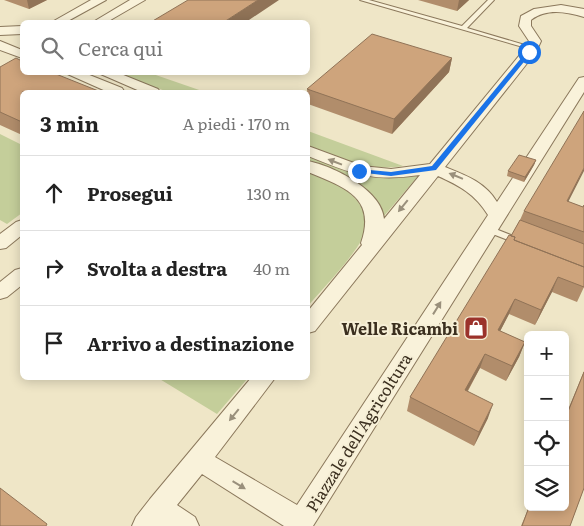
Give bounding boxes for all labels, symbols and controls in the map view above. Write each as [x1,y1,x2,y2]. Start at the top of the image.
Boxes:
search box [20,20,310,75]
icon: search [38,34,66,62]
text: Cerca qui [78,34,163,62]
route start [518,41,541,64]
text: 3 min [40,107,99,138]
text: A piedi · 170 m [183,111,290,135]
one-way arrow [327,158,342,166]
route end [348,160,371,183]
one-way arrow [448,172,463,180]
icon: ahead [40,179,68,207]
text: Prosegui [87,179,173,207]
text: 130 m [247,181,290,205]
one-way arrow [398,199,409,212]
icon: right [40,254,68,282]
text: Svolta a destra [87,254,227,282]
text: 40 m [253,256,290,280]
one-way arrow [433,301,442,314]
shop icon: Welle Ricambi [463,315,489,341]
place label: Welle Ricambi [342,316,458,340]
icon: arrive [40,329,68,357]
text: Arrivo a destinazione [87,329,294,357]
map controls [524,331,569,511]
button: + [524,331,569,376]
street label: Piazzale dell'Agricoltura [299,347,417,516]
button: − [524,376,569,421]
one-way arrow [228,409,239,422]
button: locate [524,421,569,466]
button: layers [524,466,569,511]
one-way arrow [233,480,246,489]

